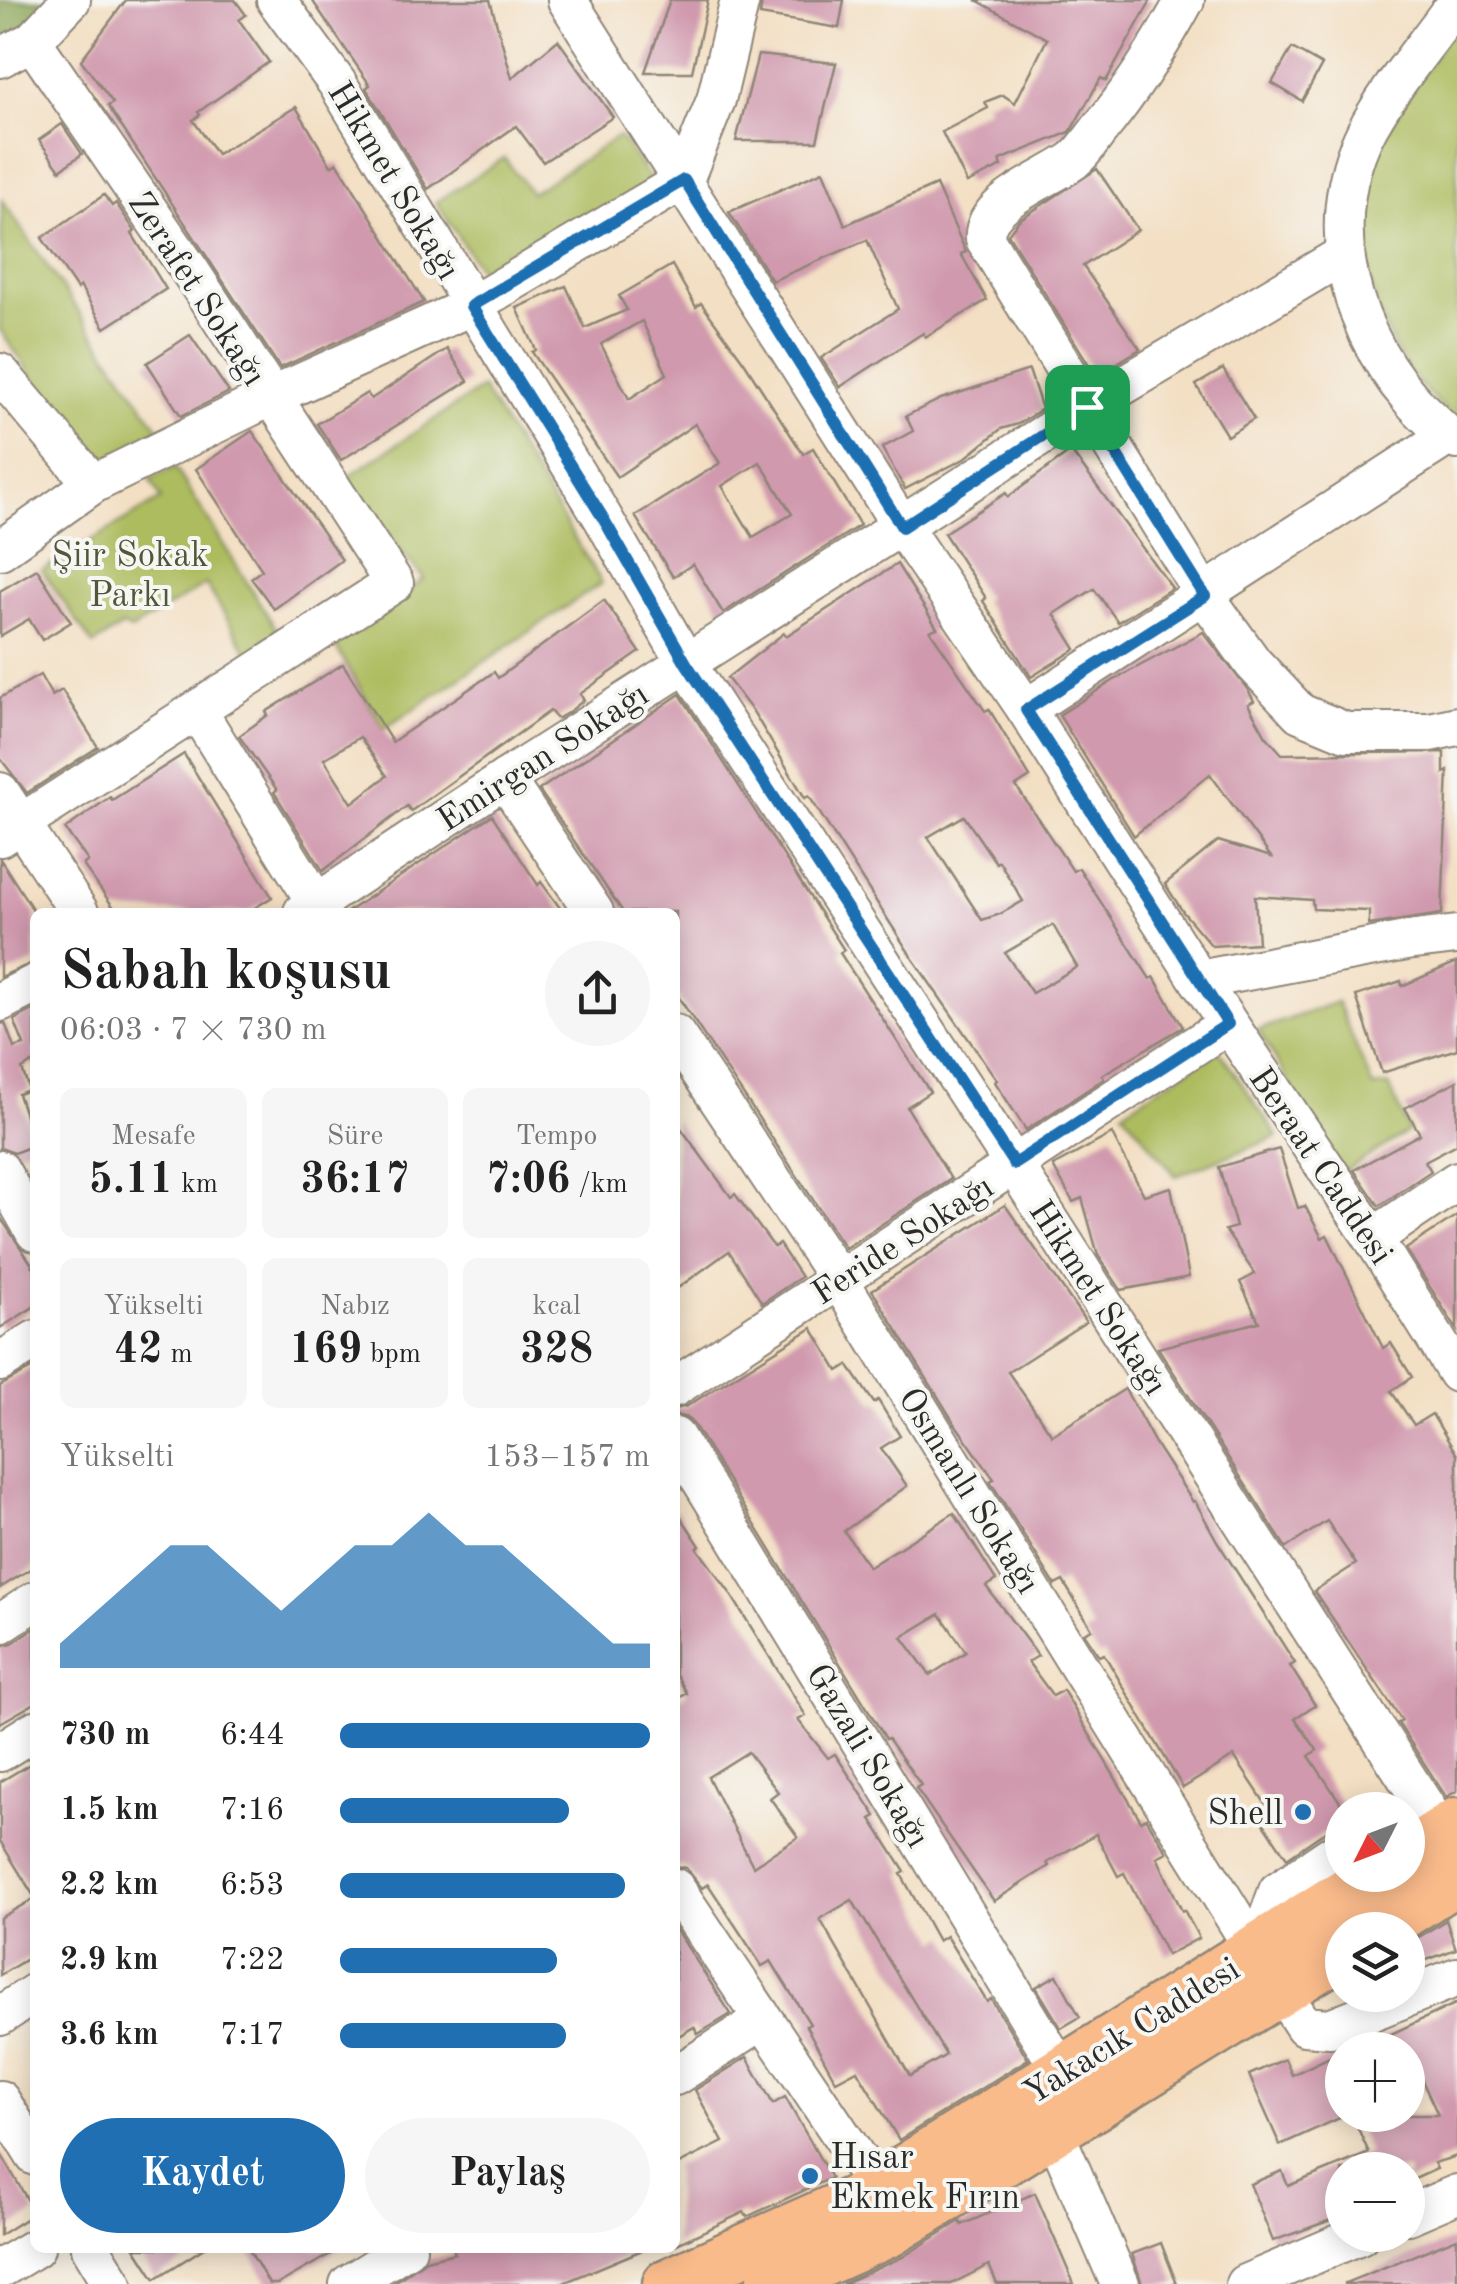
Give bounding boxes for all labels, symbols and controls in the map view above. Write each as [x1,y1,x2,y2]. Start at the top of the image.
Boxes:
street label: Hikmet Sokağı [320,76,466,286]
street label: Zerafet Sokağı [120,186,271,392]
pin [1045,365,1130,450]
icon: arrive [1060,380,1115,435]
park label: Şiir Sokak Parkı [51,539,209,614]
street label: Emirgan Sokağı [432,677,655,839]
button: share [545,941,650,1046]
text: Sabah koşusu [60,946,392,1001]
text: 06:03 · 7 × 730 m [60,1015,327,1047]
street label: Beraat Caddesi [1241,1062,1399,1271]
text: Mesafe [111,1123,196,1151]
text: Süre [327,1123,383,1151]
text: Tempo [516,1123,597,1151]
text: 5.11 [89,1160,173,1202]
text: 36:17 [300,1160,410,1202]
text: 7:06 [486,1160,570,1202]
street label: Feride Sokağı [807,1170,1000,1312]
text: km [173,1171,218,1199]
text: /km [570,1171,628,1199]
street label: Hikmet Sokağı [1021,1195,1173,1402]
text: Yükselti [103,1293,203,1321]
text: Nabız [320,1293,390,1321]
text: kcal [533,1293,581,1321]
text: 42 [114,1330,163,1372]
text: 169 [289,1330,362,1372]
text: 328 [520,1330,593,1372]
text: m [163,1341,193,1369]
text: bpm [362,1341,421,1369]
street label: Osmanlı Sokağı [891,1382,1045,1600]
text: Yükselti [60,1442,174,1474]
text: 153–157 m [484,1442,650,1474]
street label: Gazali Sokağı [799,1659,935,1854]
text: 730 m [60,1720,150,1752]
text: 6:44 [220,1720,285,1752]
north arrow [1325,1792,1425,1892]
map controls [1325,1792,1425,2252]
text: 1.5 km [60,1795,159,1827]
text: 7:16 [220,1795,285,1827]
place label: Shell [1207,1797,1283,1832]
marker: Shell [1292,1801,1314,1823]
text: 2.2 km [60,1870,159,1902]
text: 6:53 [220,1870,285,1902]
button: layers [1325,1912,1425,2012]
text: 2.9 km [60,1945,159,1977]
text: 7:22 [220,1945,285,1977]
street label: Yakacık Caddesi [1018,1952,1246,2112]
text: 3.6 km [60,2020,159,2052]
text: 7:17 [220,2020,285,2052]
button: + [1325,2032,1425,2132]
button: Kaydet [60,2118,345,2233]
button: Paylaş [365,2118,650,2233]
place label: Hısar Ekmek Fırın [830,2141,1020,2216]
button: − [1325,2152,1425,2252]
marker: Hısar Ekmek Fırın [799,2165,821,2187]

